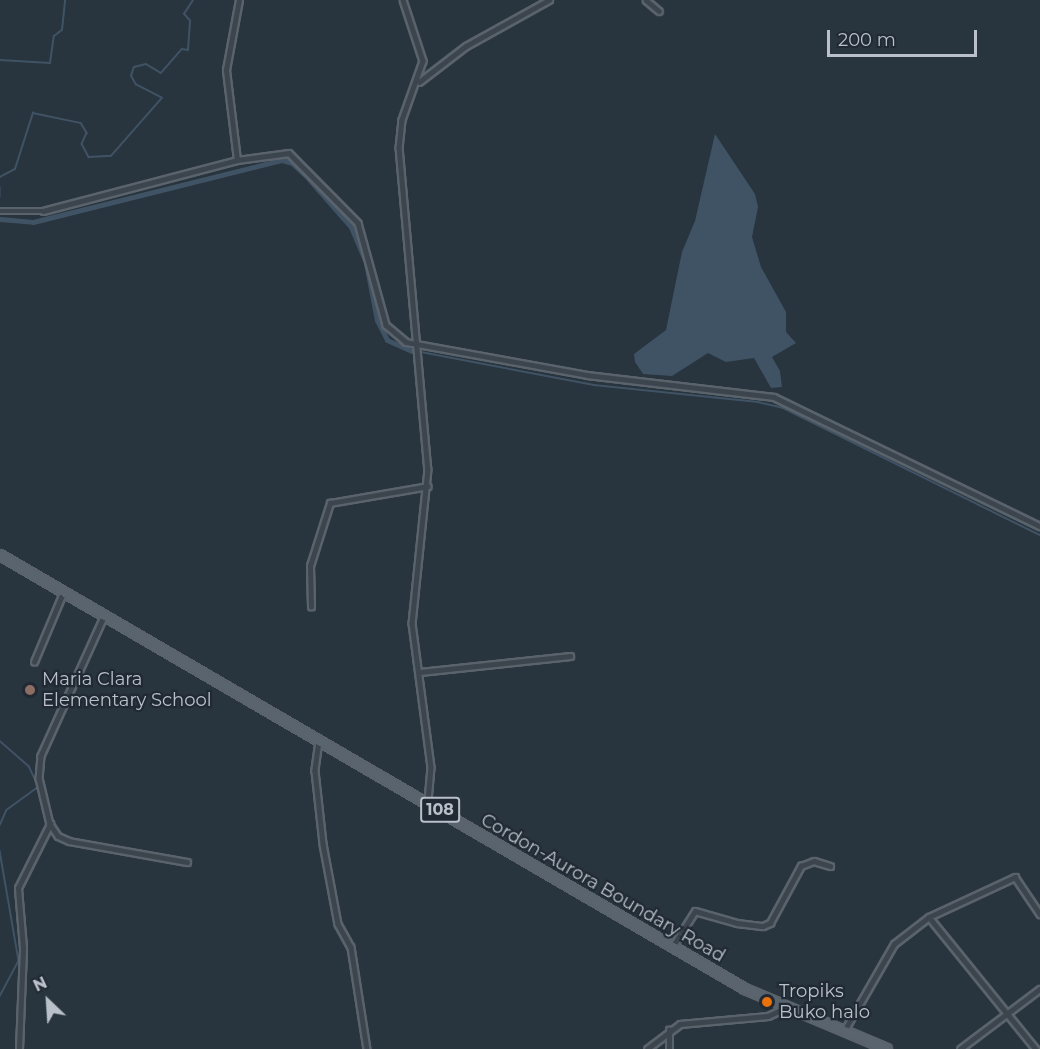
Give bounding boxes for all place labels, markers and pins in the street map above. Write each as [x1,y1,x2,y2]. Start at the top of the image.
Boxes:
place label: Maria Clara Elementary School [42,669,212,712]
marker: Maria Clara Elementary School [23,683,37,697]
place label: Tropiks Buko halo [779,981,870,1024]
marker: Tropiks Buko halo [760,995,774,1009]

